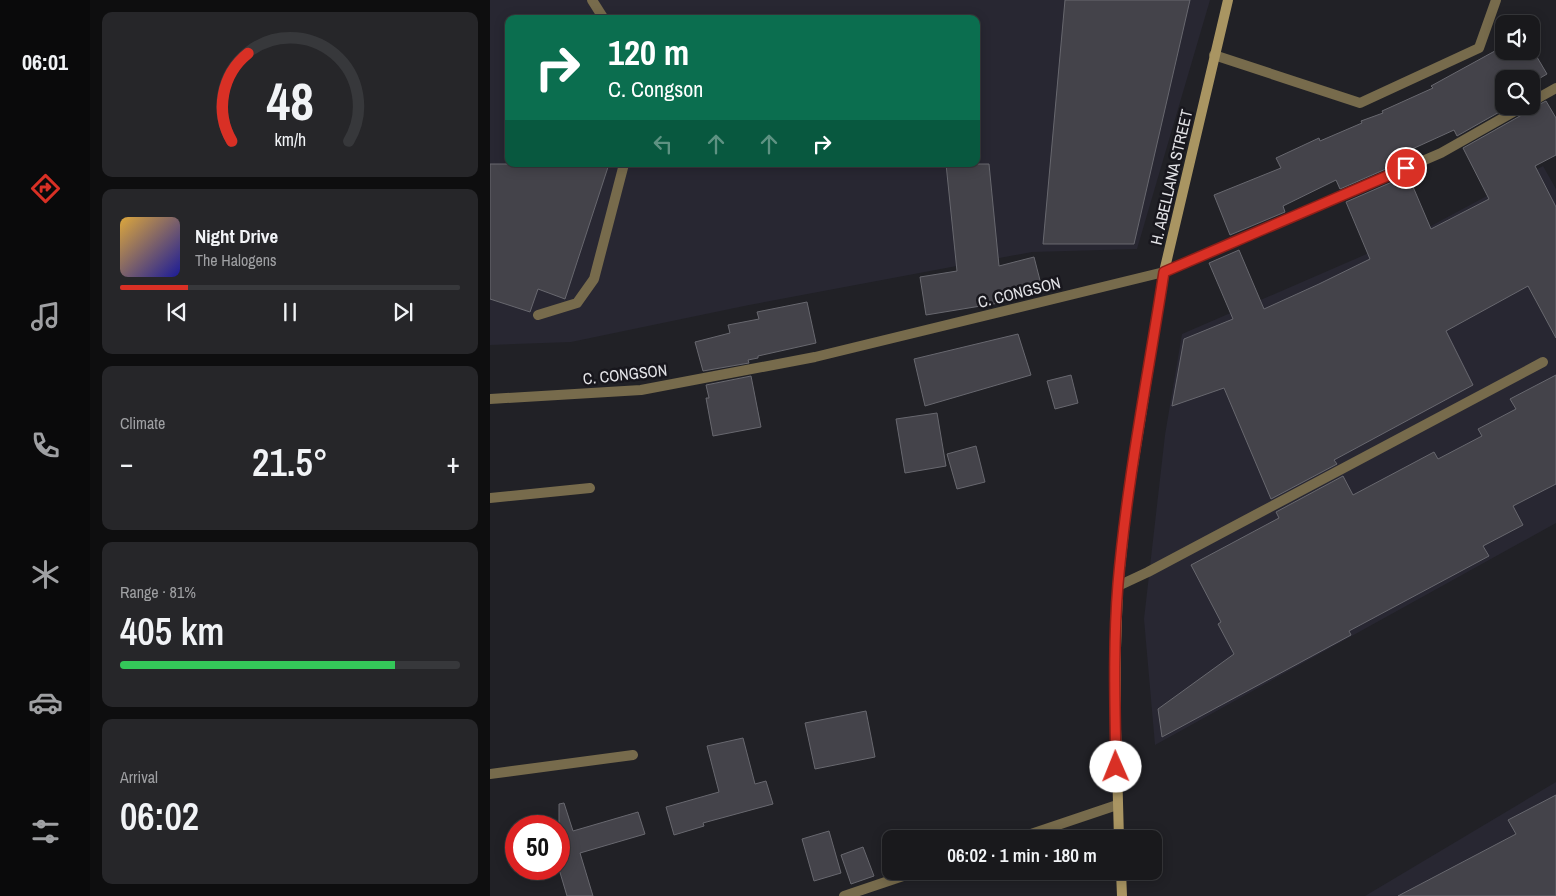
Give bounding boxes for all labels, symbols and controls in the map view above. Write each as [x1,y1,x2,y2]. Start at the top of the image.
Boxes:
map controls [1495,15,1540,115]
button: sound [1495,15,1540,60]
text: 120 m [608,29,689,76]
icon: right [525,35,590,100]
text: 06:01 [22,47,68,77]
text: 48 [266,66,314,136]
button: search [1495,70,1540,115]
text: C. Congson [608,74,703,104]
street label: H. ABELLANA STREET [1145,107,1197,247]
text: km/h [274,128,306,152]
icon: left [649,130,677,158]
icon: ahead [702,130,730,158]
icon: ahead [755,130,783,158]
icon: right [808,130,836,158]
pin [1385,147,1427,189]
icon: arrive [1392,154,1420,182]
icon: directions [28,171,63,206]
text: Night Drive [195,223,278,249]
text: The Halogens [195,249,277,271]
street label: C. CONGSON [975,271,1063,313]
icon: previous [163,298,191,326]
icon: pause [276,298,304,326]
icon: next [389,298,417,326]
icon: music [28,299,63,334]
street label: C. CONGSON [582,359,668,389]
text: Climate [120,412,165,434]
icon: phone [28,428,63,463]
text: 21.5° [252,437,328,488]
text: − [120,444,133,482]
text: + [447,444,460,482]
icon: climate [28,557,63,592]
text: Range · 81% [120,581,196,603]
text: 405 km [120,606,224,657]
icon: car [28,685,63,720]
position arrow [1089,740,1141,792]
text: Arrival [120,766,158,788]
text: 06:02 [120,791,199,842]
icon: filters [28,814,63,849]
speed limit sign: 50 [505,815,570,880]
text: 06:02 · 1 min · 180 m [947,842,1097,868]

